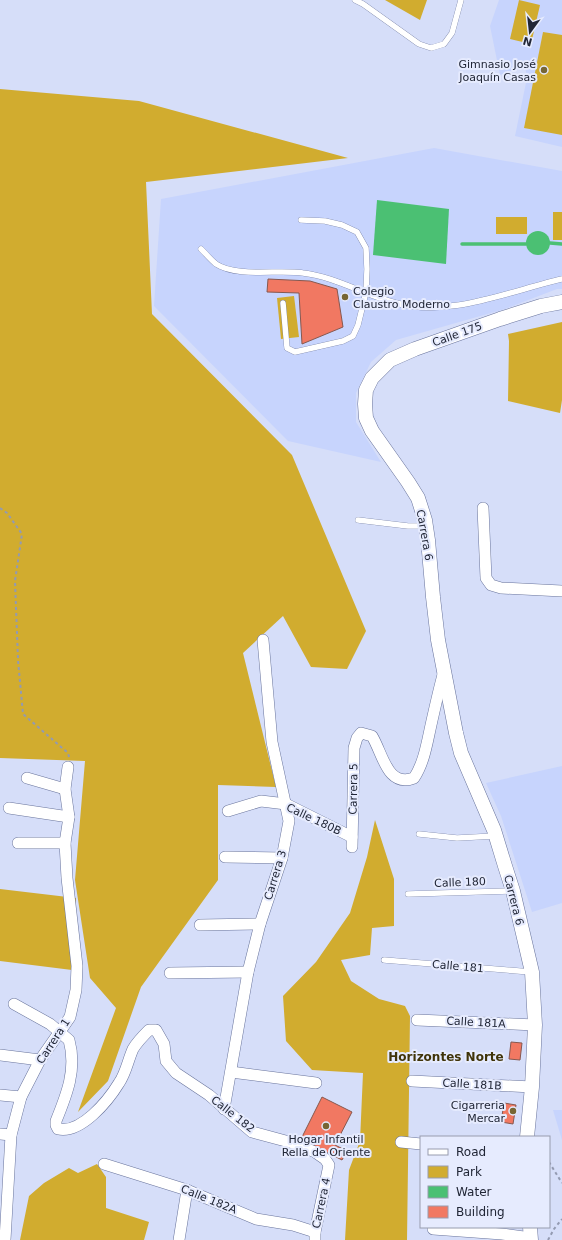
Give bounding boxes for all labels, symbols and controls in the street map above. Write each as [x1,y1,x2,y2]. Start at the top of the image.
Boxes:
north arrow [510,12,550,52]
text: N [521,34,534,49]
place label: Gimnasio José Joaquín Casas [458,58,536,84]
marker: Gimnasio José Joaquín Casas [539,65,549,75]
place label: Colegio Claustro Moderno [353,285,450,311]
marker: Colegio Claustro Moderno [340,292,350,302]
street label: Calle 175 [431,320,484,349]
street label: Carrera 6 [414,509,435,562]
street label: Carrera 5 [347,763,360,815]
street label: Calle 180B [284,801,343,838]
street label: Carrera 3 [262,849,289,902]
street label: Carrera 6 [501,874,526,927]
street label: Calle 180 [434,875,486,890]
street label: Calle 181 [432,958,484,975]
street label: Calle 181A [446,1014,506,1031]
street label: Carrera 1 [34,1016,73,1066]
district label: Horizontes Norte [388,1050,504,1064]
street label: Calle 181B [442,1076,502,1093]
street label: Calle 182 [208,1093,257,1135]
place label: Cigarreria Mercar [451,1099,505,1125]
marker: Cigarreria Mercar [508,1106,518,1116]
marker: Hogar Infantil Rella de Oriente [321,1121,331,1131]
place label: Hogar Infantil Rella de Oriente [282,1133,371,1159]
legend [420,1136,550,1228]
text: Road [456,1145,486,1159]
text: Park [456,1165,482,1179]
street label: Carrera 4 [310,1177,333,1230]
street label: Calle 182A [179,1182,239,1217]
text: Water [456,1185,492,1199]
text: Building [456,1205,505,1219]

